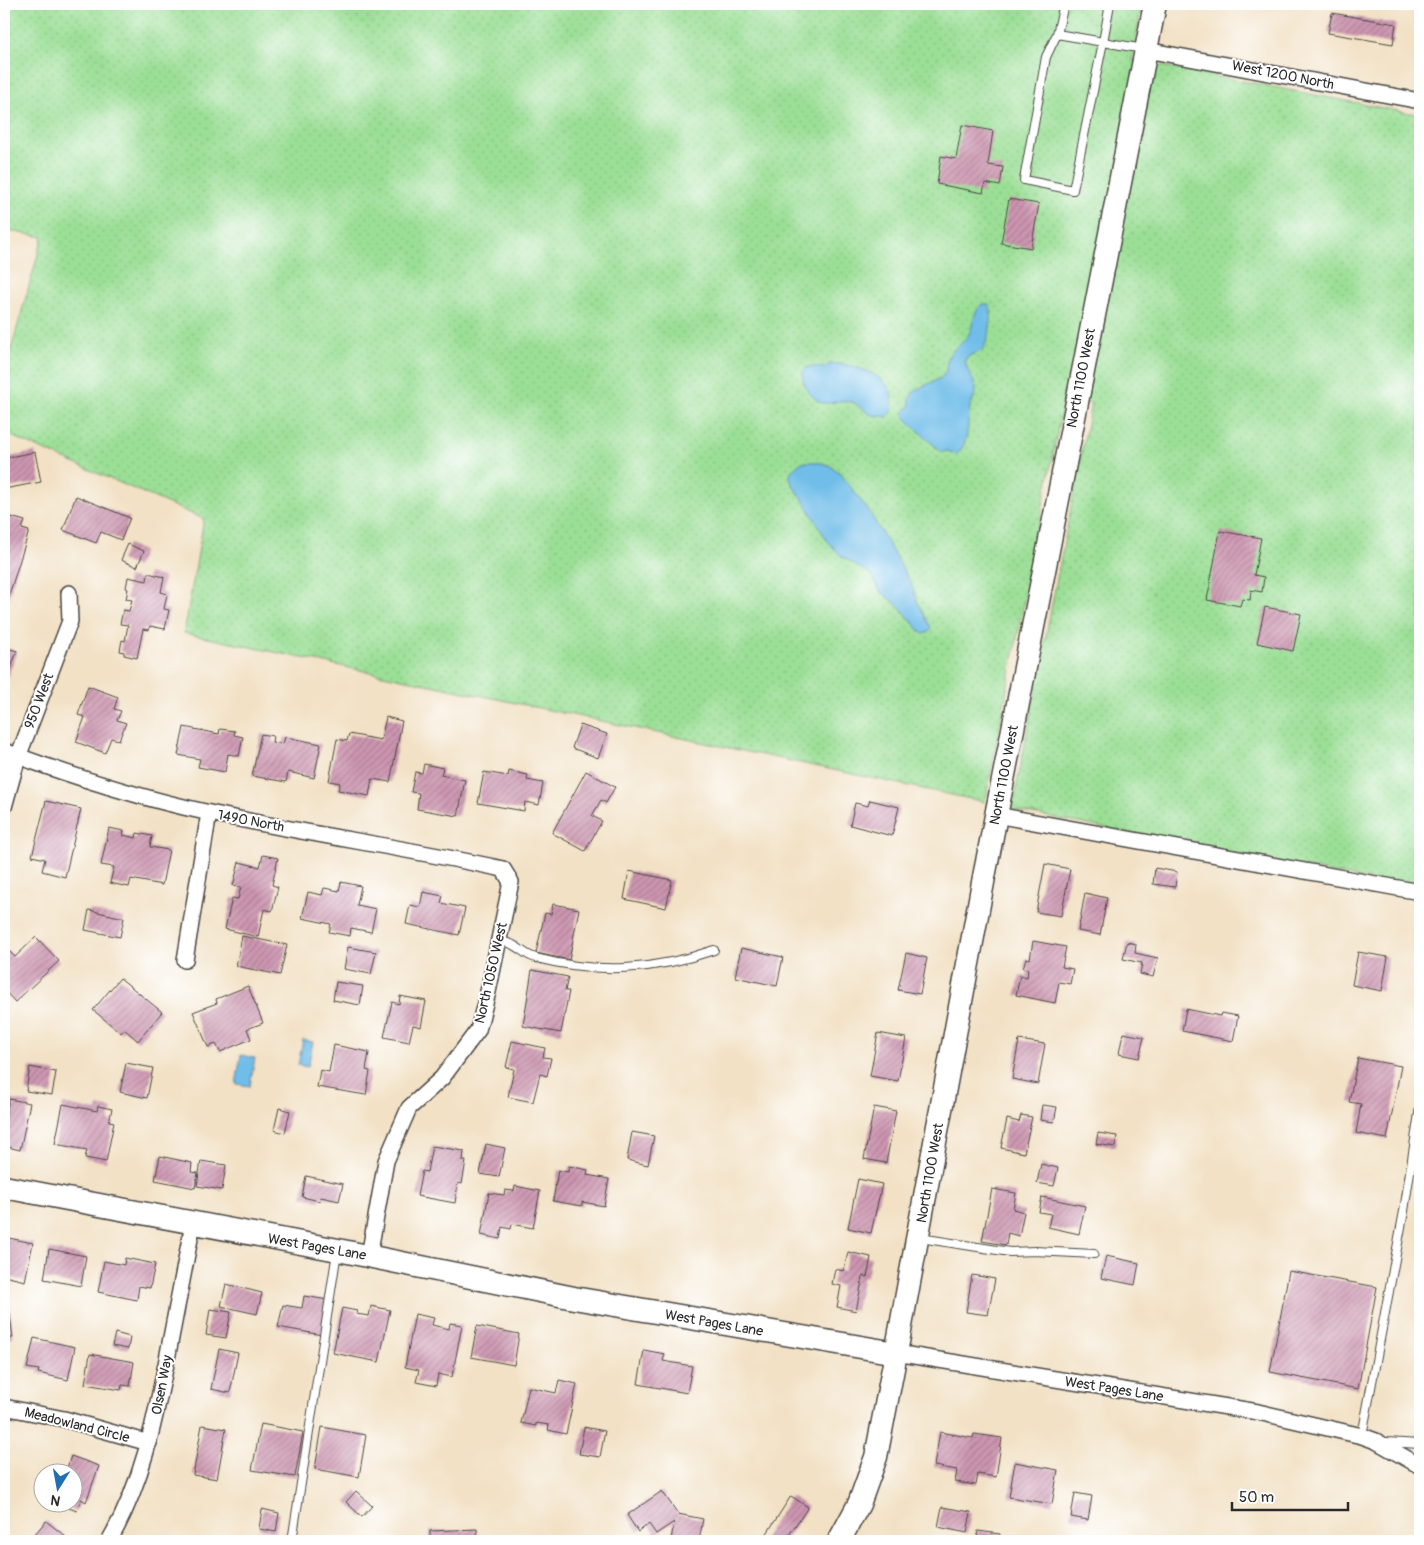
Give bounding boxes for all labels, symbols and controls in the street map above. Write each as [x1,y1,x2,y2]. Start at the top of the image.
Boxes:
street label: West 1200 North [1231,57,1335,93]
street label: North 1100 West [1063,326,1099,429]
street label: 950 West [21,670,57,731]
street label: North 1100 West [986,723,1022,826]
street label: 1490 North [216,806,286,836]
street label: North 1050 West [471,920,511,1025]
street label: North 1100 West [913,1121,947,1224]
street label: West Pages Lane [267,1230,368,1264]
street label: West Pages Lane [664,1306,765,1340]
street label: Olsen Way [148,1354,176,1416]
street label: West Pages Lane [1064,1373,1165,1405]
street label: Meadowland Circle [23,1404,131,1446]
north arrow [32,1462,82,1512]
scale bar [1232,1480,1348,1512]
text: 50 m [1239,1488,1274,1507]
text: N [49,1491,62,1510]

